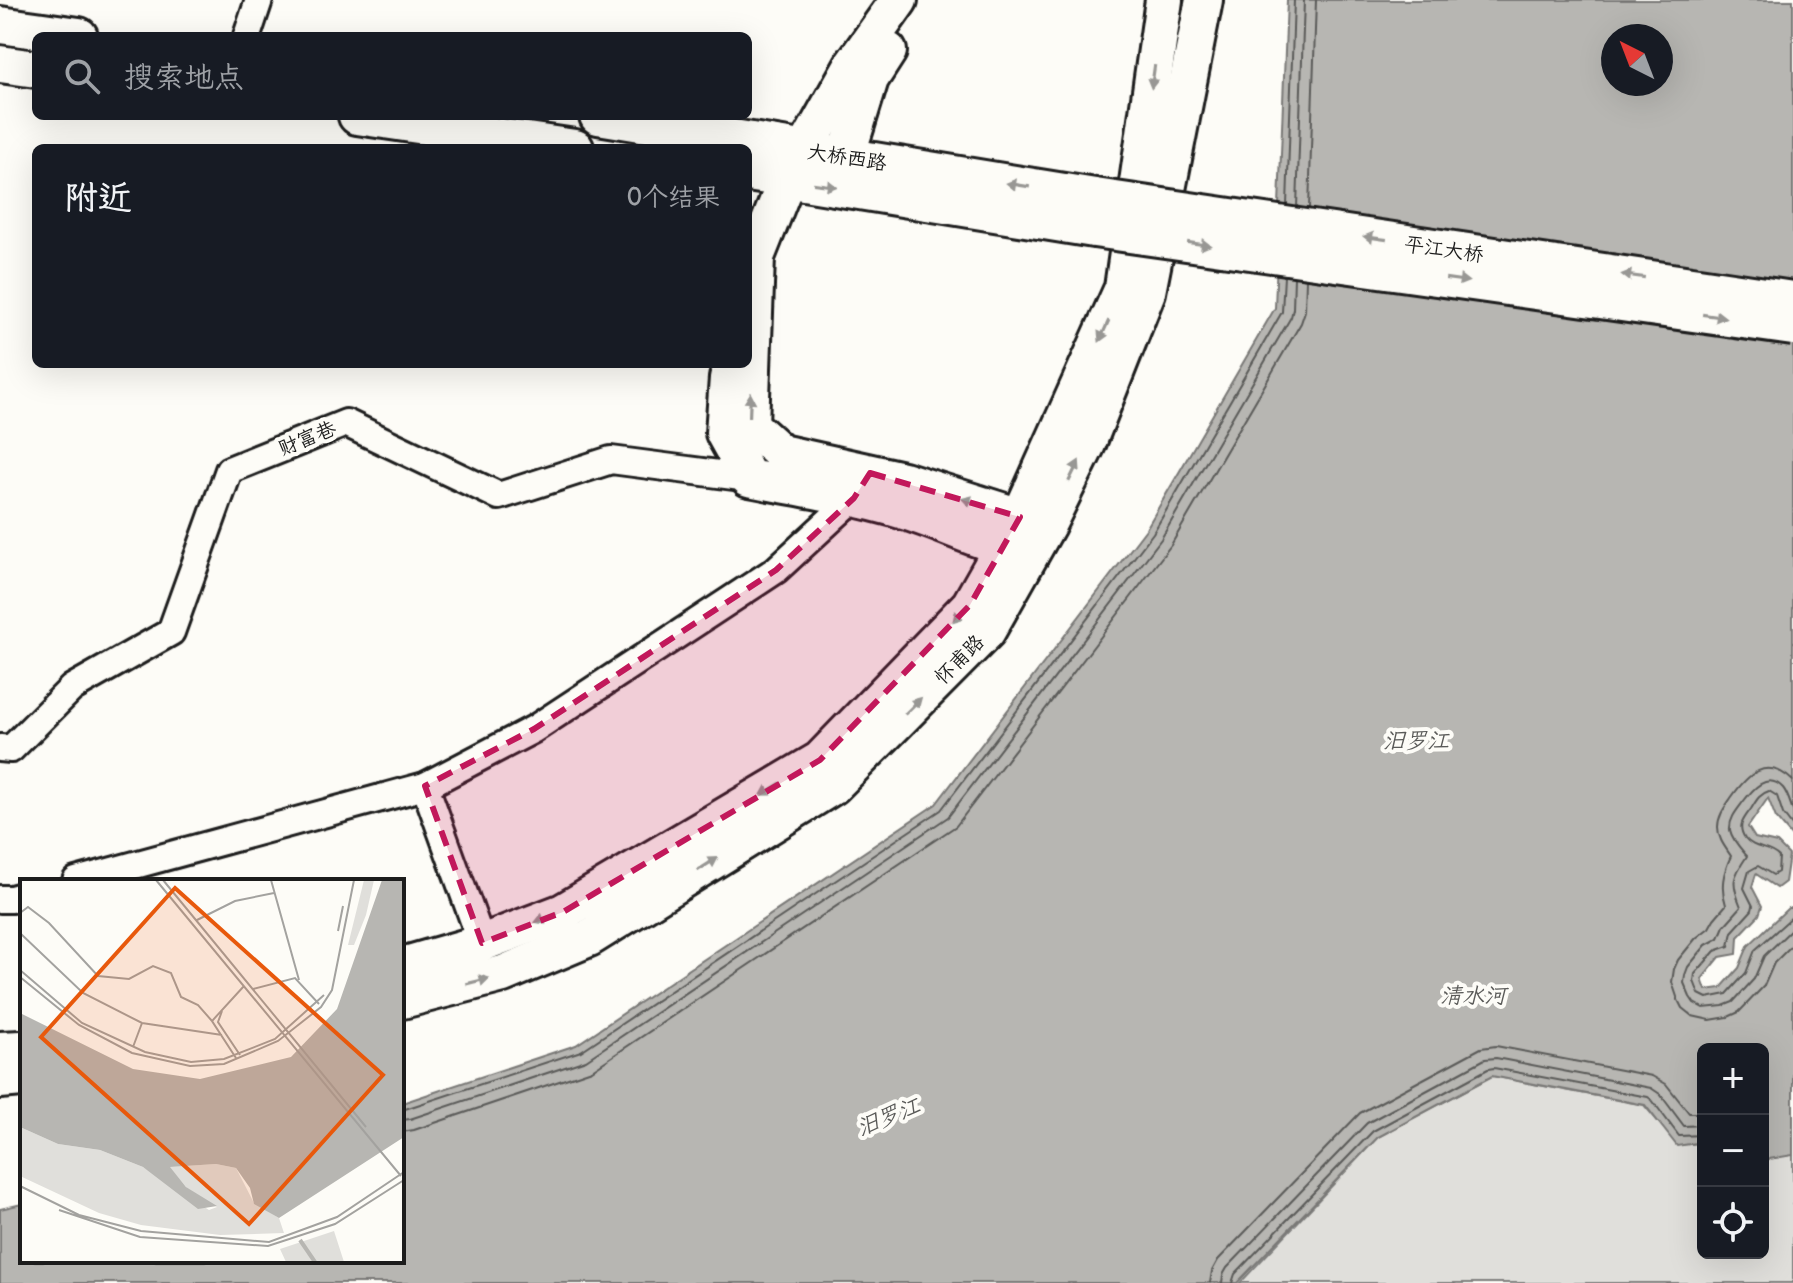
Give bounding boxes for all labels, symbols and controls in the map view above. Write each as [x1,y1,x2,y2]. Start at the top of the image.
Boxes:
north arrow [1601,24,1673,96]
search box [32,32,752,120]
icon: search [60,54,104,98]
text: 搜索地点 [124,60,244,96]
one-way arrow [1146,65,1159,90]
street label: 大桥西路 [805,140,889,176]
text: 附近 [64,178,132,219]
one-way arrow [1005,178,1030,191]
one-way arrow [813,179,838,192]
text: 0个结果 [627,183,720,214]
one-way arrow [1363,232,1388,244]
street label: 平江大桥 [1403,233,1485,267]
one-way arrow [1187,238,1212,251]
one-way arrow [1620,269,1645,282]
one-way arrow [1444,274,1469,287]
one-way arrow [1702,310,1727,323]
one-way arrow [1097,319,1111,343]
one-way arrow [744,392,757,417]
street label: 财富巷 [275,416,341,461]
one-way arrow [1067,459,1081,482]
one-way arrow [960,495,984,508]
one-way arrow [952,604,970,623]
street label: 怀甫路 [930,629,990,689]
one-way arrow [903,697,921,716]
water label: 汨罗江 [1383,728,1450,755]
one-way arrow [760,782,782,796]
one-way arrow [697,857,719,871]
inset map [20,879,404,1263]
one-way arrow [534,912,558,925]
one-way arrow [465,974,490,986]
water label: 清水河 [1440,983,1509,1010]
map controls [1697,1043,1769,1259]
button: + [1697,1043,1769,1115]
water label: 汨罗江 [853,1092,925,1142]
button: − [1697,1115,1769,1187]
button: locate [1697,1187,1769,1259]

